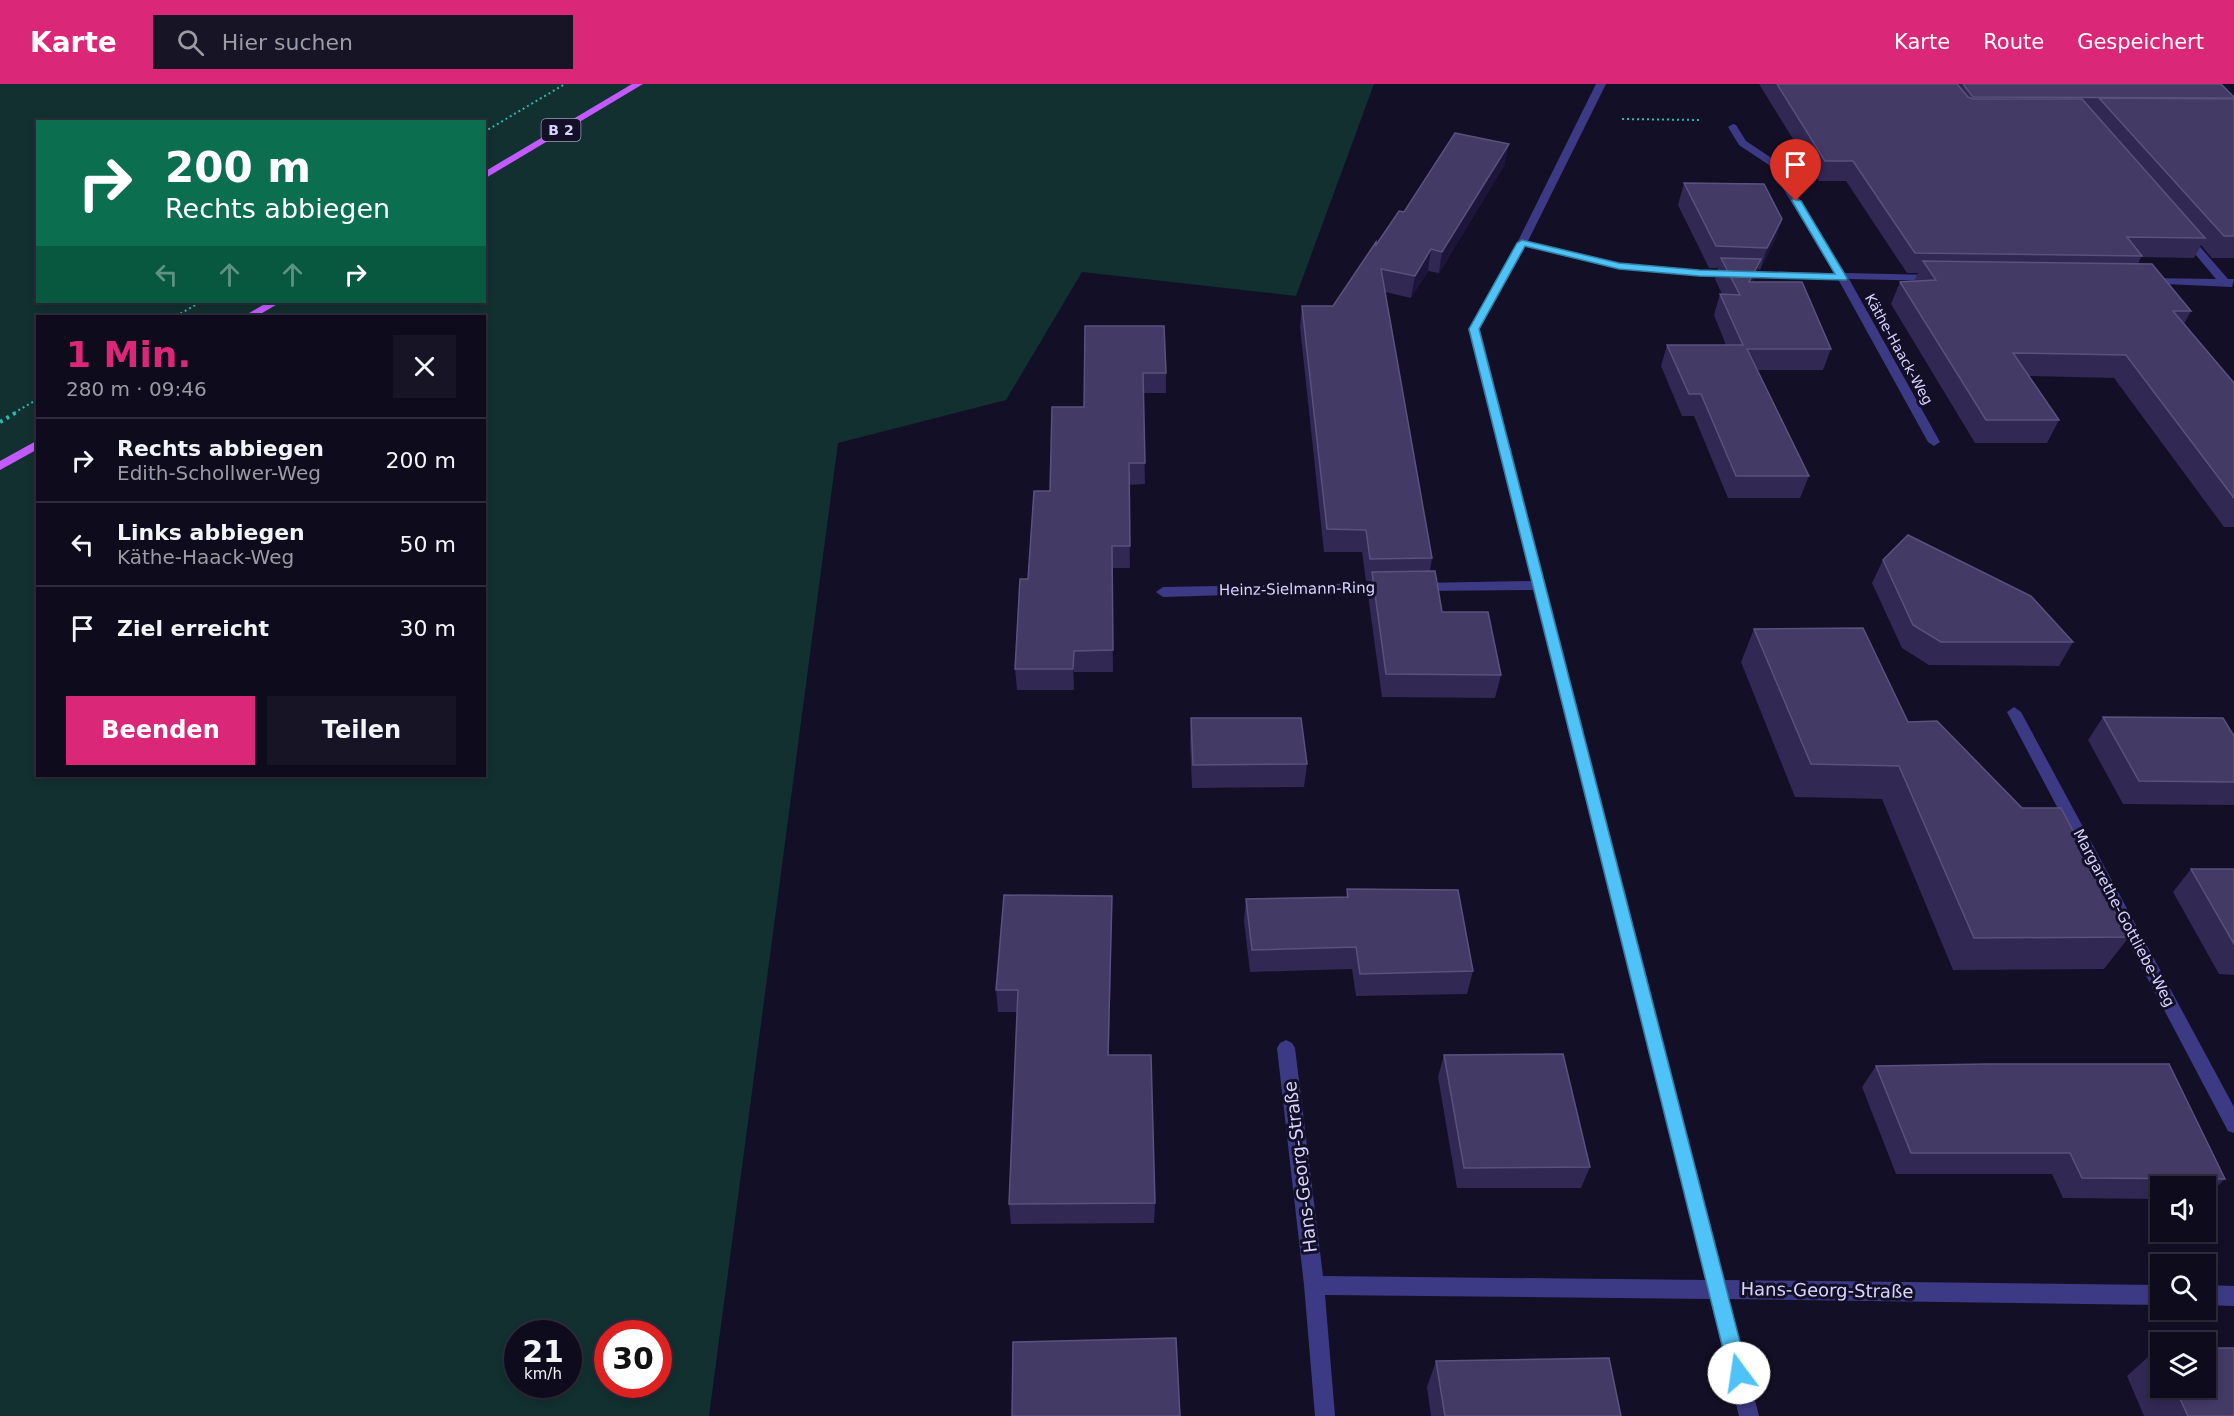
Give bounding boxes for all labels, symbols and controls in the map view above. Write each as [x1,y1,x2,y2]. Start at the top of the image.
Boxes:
search box [153,15,573,69]
text: Karte [30,26,117,59]
icon: search [174,26,207,59]
text: Hier suchen [222,30,353,55]
text: Karte [1894,30,1950,54]
text: Route [1983,30,2044,54]
text: Gespeichert [2077,30,2204,54]
road number: B 2 [542,119,580,141]
pin [1770,139,1821,201]
text: 200 m [165,143,311,192]
icon: right [66,144,144,222]
icon: arrive [1779,148,1812,181]
text: Rechts abbiegen [165,193,390,224]
icon: left [150,258,183,291]
icon: ahead [213,258,246,291]
icon: ahead [276,258,309,291]
icon: right [339,258,372,291]
street label: Käthe-Haack-Weg [1862,291,1936,407]
text: 1 Min. [66,334,191,375]
button: close [393,335,456,398]
text: 280 m · 09:46 [66,377,207,401]
text: Rechts abbiegen [117,436,324,461]
icon: right [66,444,99,477]
text: 200 m [386,448,456,473]
text: Edith-Schollwer-Weg [117,461,321,485]
text: Links abbiegen [117,520,305,545]
icon: left [66,528,99,561]
text: 50 m [400,532,456,557]
text: Käthe-Haack-Weg [117,545,294,569]
street label: Heinz-Sielmann-Ring [1219,579,1375,599]
icon: arrive [66,612,99,645]
text: Ziel erreicht [117,616,269,641]
text: 30 m [400,616,456,641]
button: Beenden [66,696,255,765]
button: Teilen [267,696,456,765]
street label: Margarethe-Gottliebe-Weg [2069,826,2179,1010]
street label: Hans-Georg-Straße [1279,1080,1321,1254]
map controls [2150,1176,2216,1398]
button: sound [2150,1176,2216,1242]
button: search [2150,1254,2216,1320]
street label: Hans-Georg-Straße [1740,1278,1914,1302]
speed limit sign: 30 [594,1320,672,1398]
button: layers [2150,1332,2216,1398]
text: 21 [522,1334,564,1369]
position arrow [1707,1341,1771,1405]
text: km/h [524,1365,562,1383]

